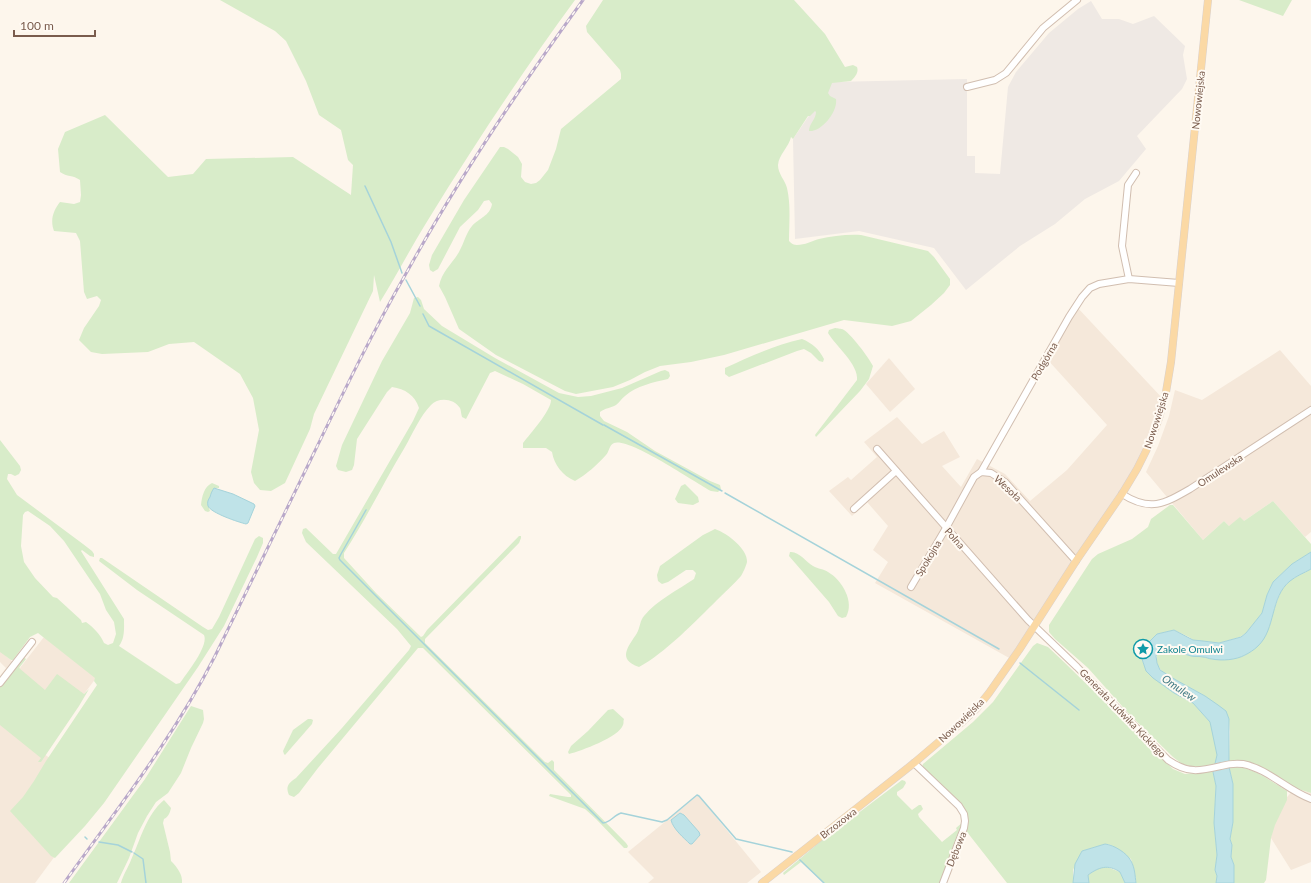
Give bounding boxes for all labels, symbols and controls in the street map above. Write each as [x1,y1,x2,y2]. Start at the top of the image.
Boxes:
scale bar [14,12,95,38]
text: 100 m [20,18,54,33]
street label: Nowowiejska [1189,70,1207,130]
street label: Podgórna [1028,340,1060,382]
street label: Nowowiejska [1141,390,1171,450]
street label: Omulewska [1195,451,1245,489]
street label: Wesoła [992,472,1024,504]
street label: Polna [942,525,968,551]
street label: Spokojna [913,538,943,578]
place icon: Zakole Omulwi [1132,638,1154,660]
place label: Zakole Omulwi [1157,643,1223,655]
street label: Generała Ludwika Kickiego [1077,666,1169,760]
water label: Omulew [1160,671,1200,704]
street label: Nowowiejska [936,695,986,745]
street label: Brzozowa [817,805,859,841]
street label: Dębowa [944,830,968,868]

